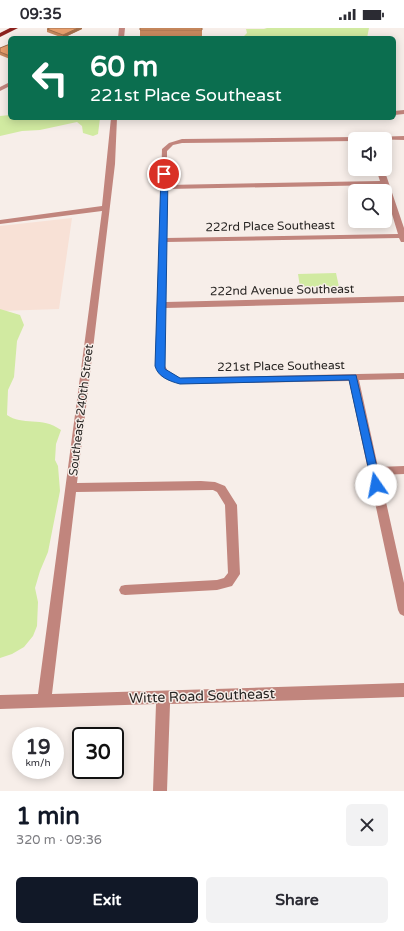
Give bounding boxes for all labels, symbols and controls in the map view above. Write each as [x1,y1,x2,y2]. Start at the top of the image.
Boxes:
text: 09:35 [20,5,62,23]
text: 60 m [90,50,158,84]
icon: left [24,52,76,104]
text: 221st Place Southeast [90,84,282,106]
map controls [348,132,392,228]
button: sound [348,132,392,176]
pin [147,157,181,191]
icon: arrive [153,163,175,185]
button: search [348,184,392,228]
street label: 222rd Place Southeast [205,218,335,234]
street label: 222nd Avenue Southeast [210,282,355,298]
street label: Southeast 240th Street [66,343,96,477]
street label: 221st Place Southeast [217,358,345,374]
position arrow [355,464,397,506]
street label: Witte Road Southeast [129,685,276,707]
speed limit sign: 30 [72,727,124,779]
text: 19 [25,736,51,760]
text: km/h [25,757,51,769]
text: 1 min [16,802,80,831]
button: close [346,804,388,846]
text: 320 m · 09:36 [16,832,102,848]
button: Exit [16,877,198,923]
button: Share [206,877,388,923]

